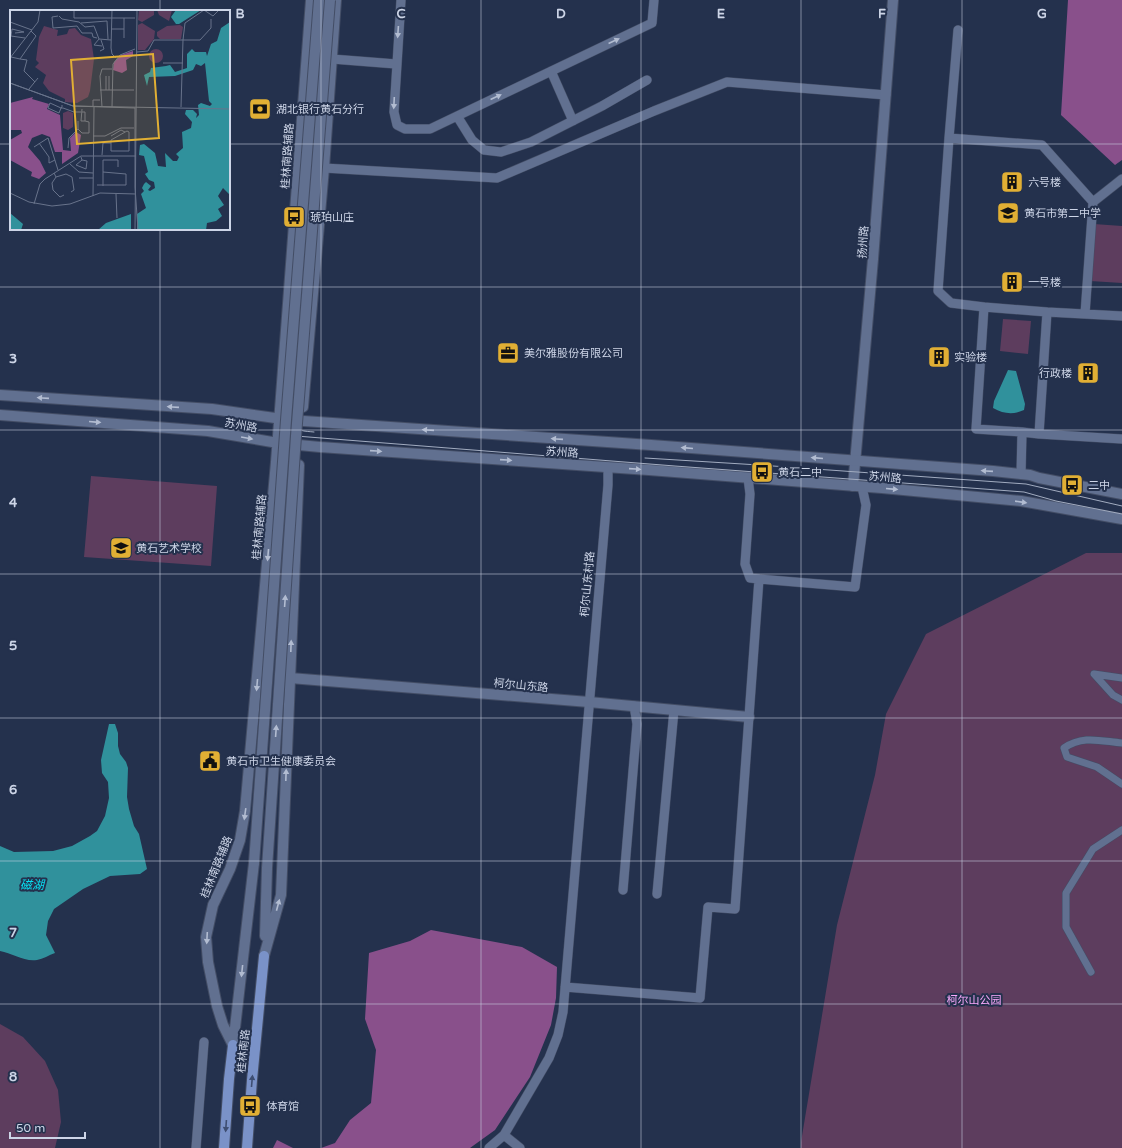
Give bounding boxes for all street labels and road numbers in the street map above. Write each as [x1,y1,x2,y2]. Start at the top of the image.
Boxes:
street label: 桂林南路辅路 [279,123,296,189]
street label: 扬州路 [856,225,871,259]
street label: 苏州路 [224,416,258,435]
street label: 苏州路 [545,445,579,460]
street label: 苏州路 [868,470,902,485]
street label: 桂林南路辅路 [250,494,269,560]
street label: 柯尔山东村路 [578,551,597,617]
street label: 柯尔山东路 [493,677,549,694]
street label: 桂林南路辅路 [198,834,235,900]
street label: 桂林南路 [235,1028,252,1074]

